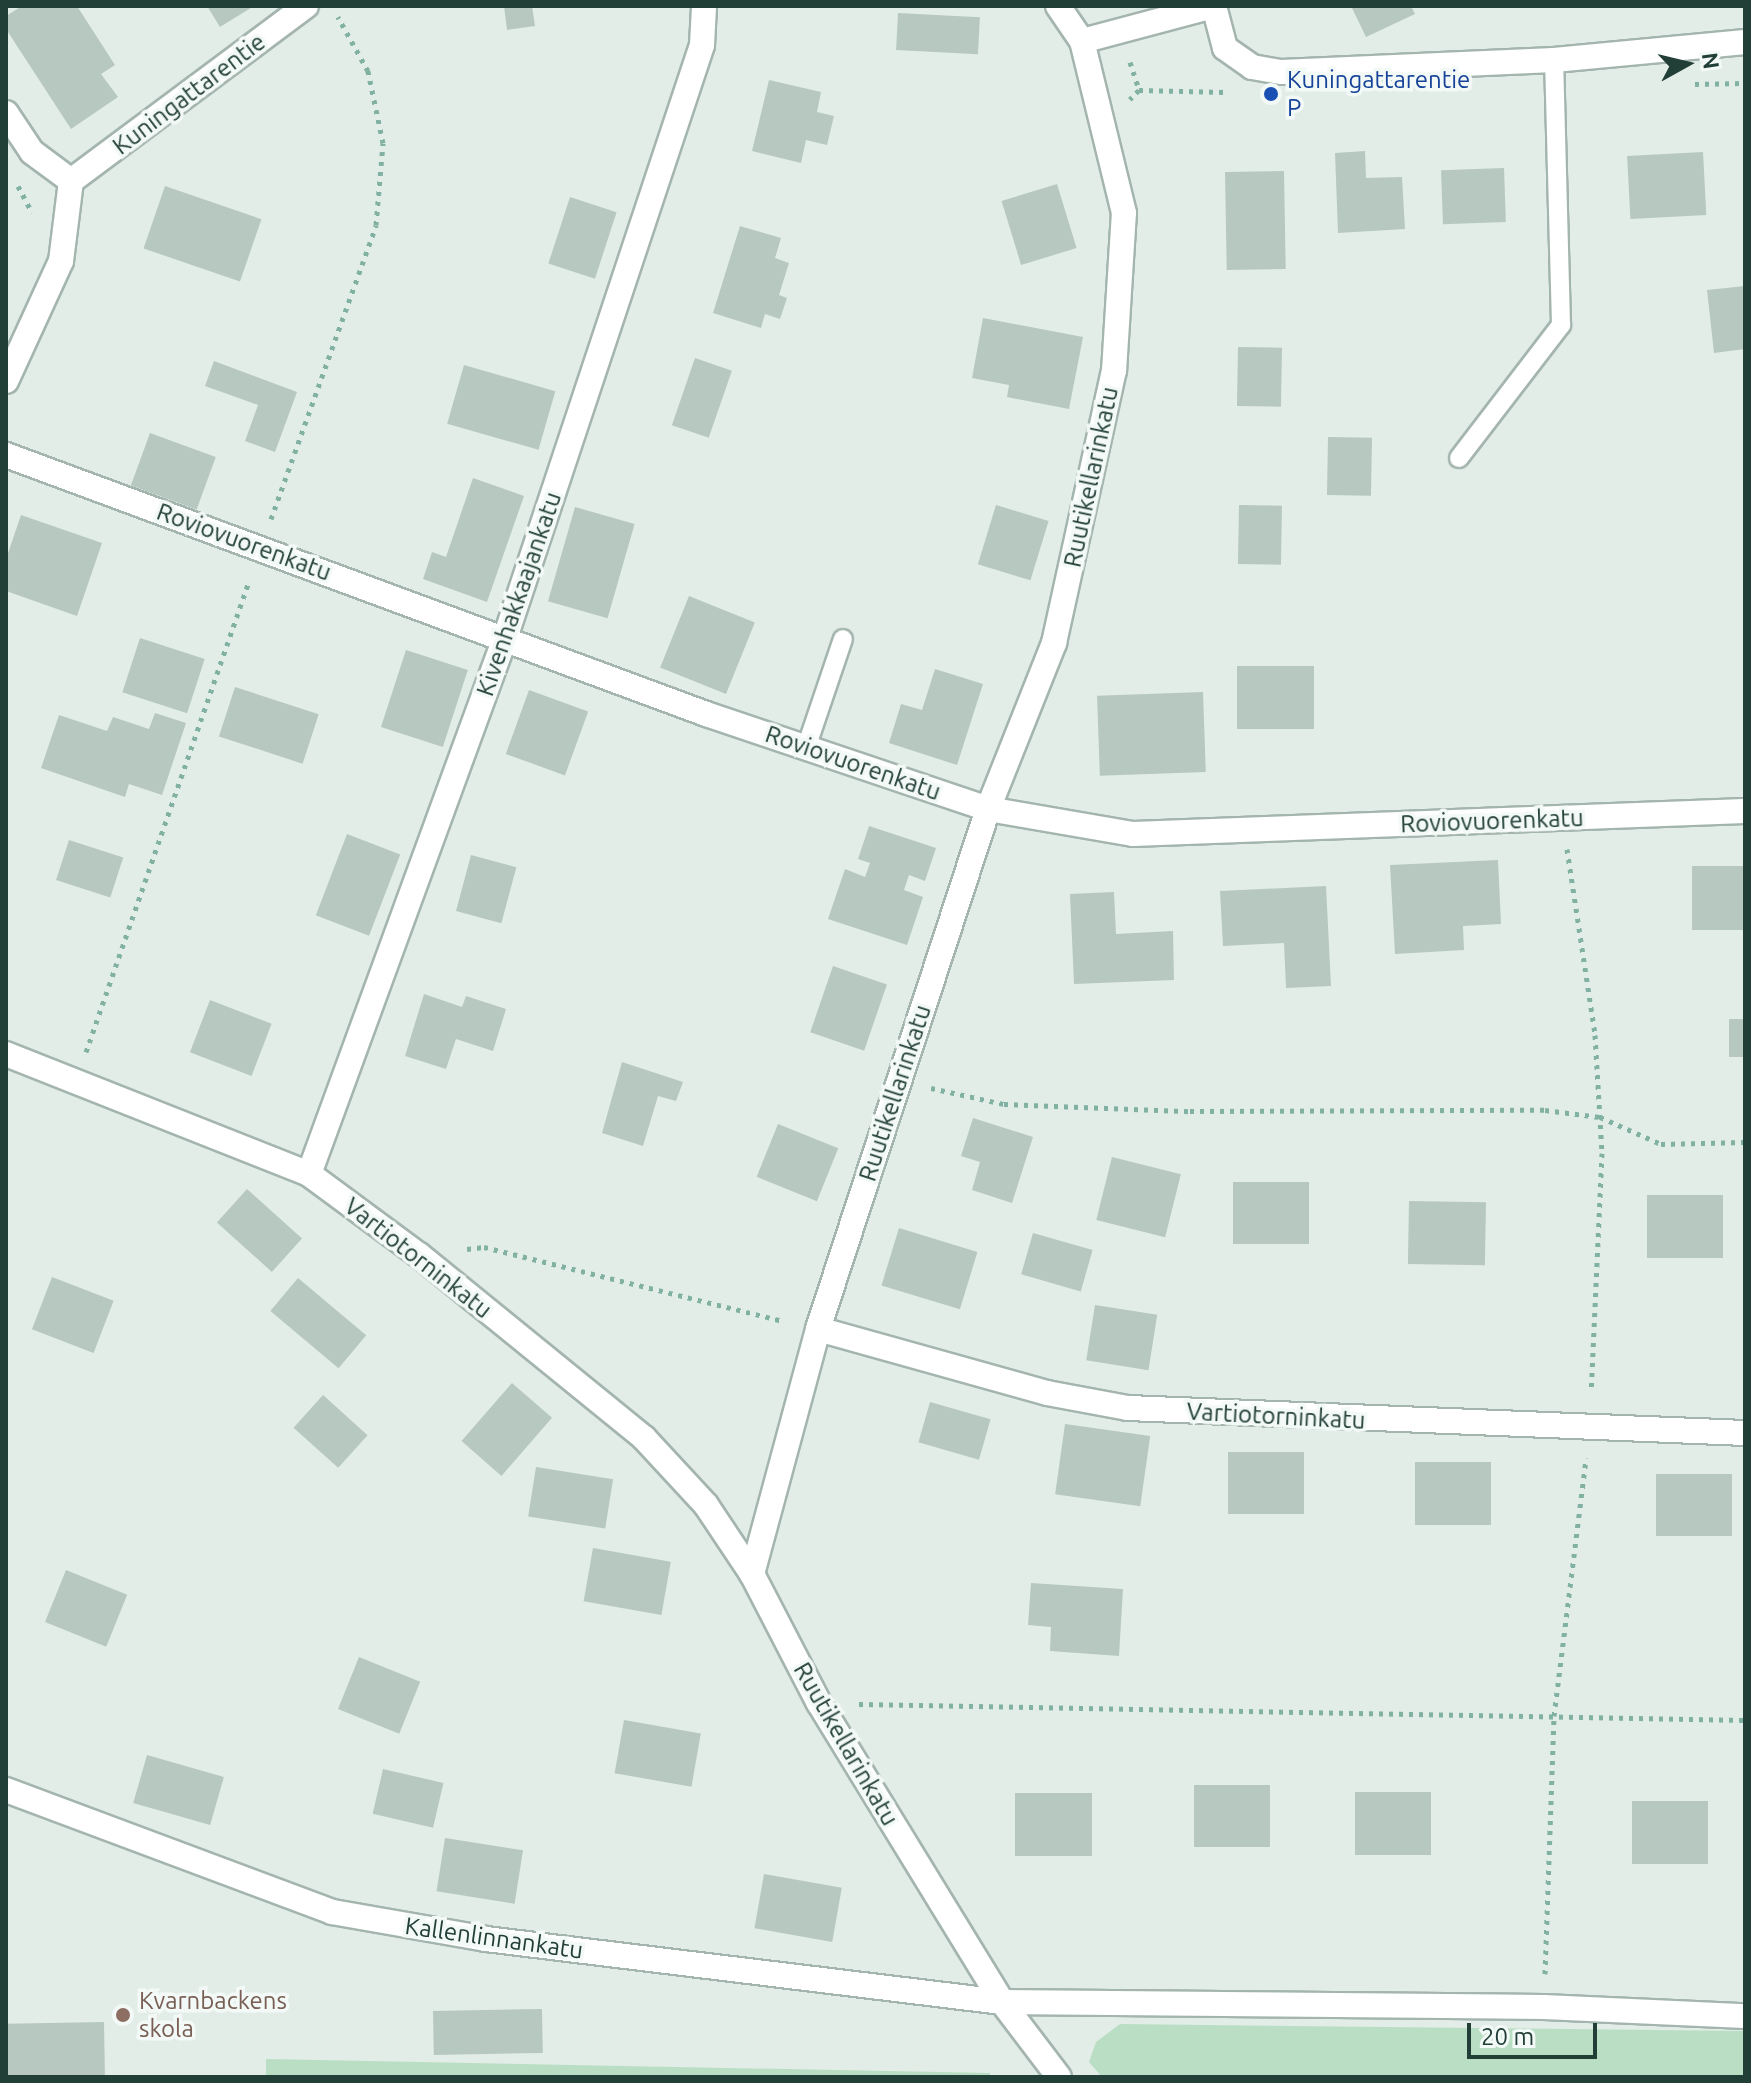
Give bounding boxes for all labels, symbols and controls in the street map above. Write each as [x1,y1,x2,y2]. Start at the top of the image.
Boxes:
north arrow [1647,24,1727,104]
street label: Kuningattarentie [107,27,271,161]
text: N [1698,51,1725,70]
place label: Kuningattarentie P [1287,66,1470,122]
marker: Kuningattarentie P [1262,85,1280,103]
street label: Ruutikellarinkatu [1058,384,1124,570]
street label: Kivenhakkaajankatu [471,488,567,700]
street label: Roviovuorenkatu [153,497,335,587]
street label: Roviovuorenkatu [762,720,944,806]
street label: Roviovuorenkatu [1400,803,1584,839]
street label: Ruutikellarinkatu [853,1001,937,1185]
street label: Vartiotorninkatu [339,1192,497,1324]
street label: Vartiotorninkatu [1186,1397,1366,1435]
street label: Ruutikellarinkatu [788,1657,904,1831]
street label: Kallenlinnankatu [403,1911,585,1965]
place label: Kvarnbackens skola [139,1987,287,2043]
marker: Kvarnbackens skola [114,2006,132,2024]
scale bar [1471,2007,1601,2057]
text: 20 m [1481,2023,1534,2050]

